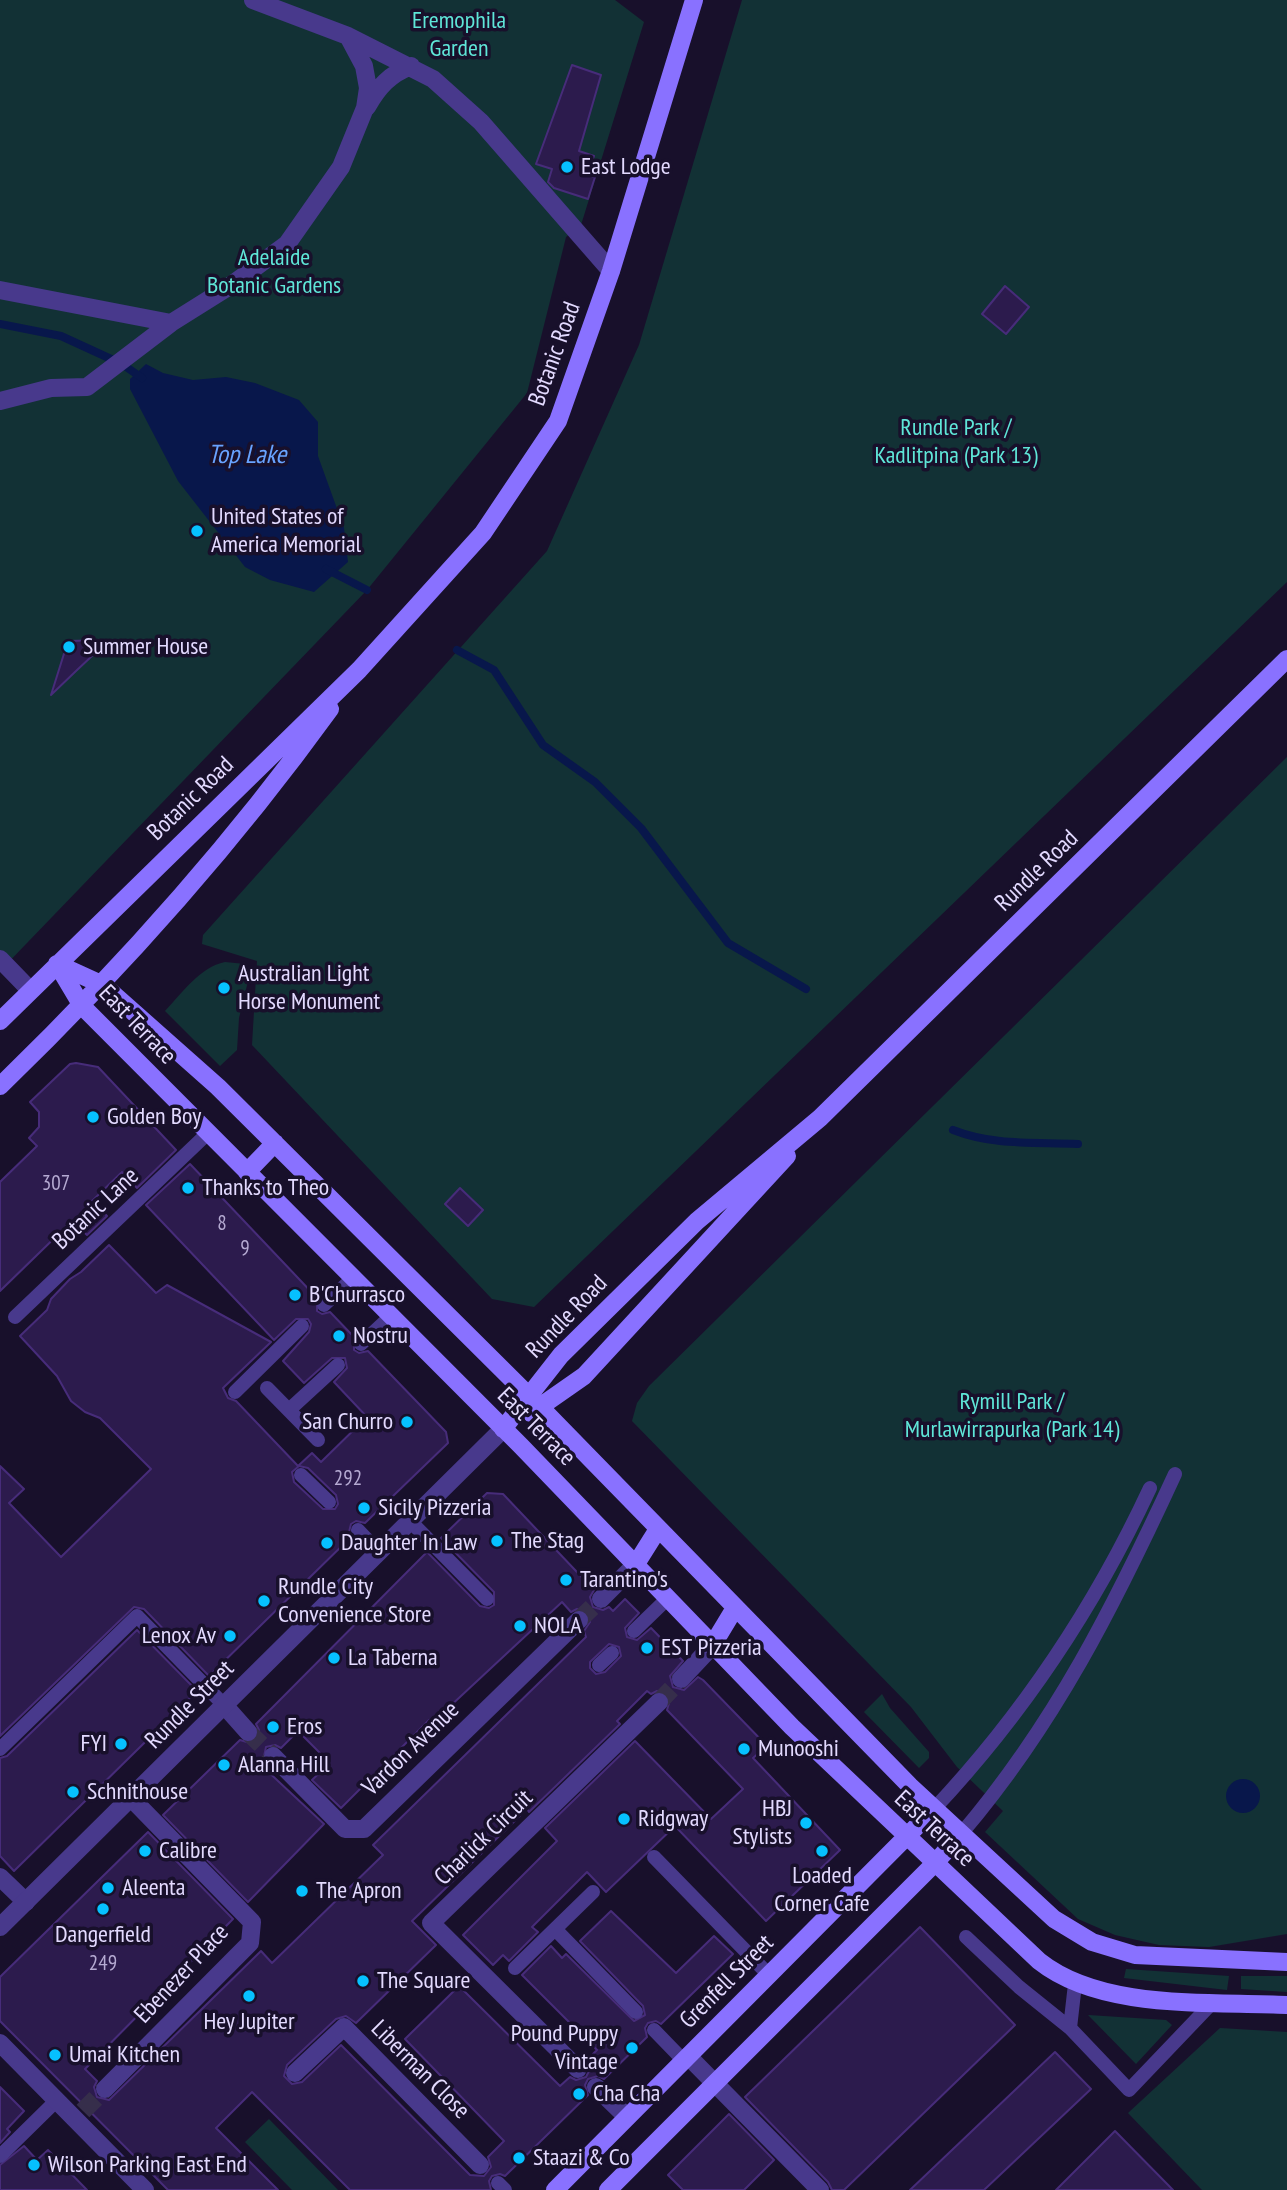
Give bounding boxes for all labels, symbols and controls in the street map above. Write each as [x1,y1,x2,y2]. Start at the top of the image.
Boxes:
park label: Eremophila Garden [412,7,506,63]
place label: East Lodge [581,153,671,181]
marker: East Lodge [559,159,575,175]
park label: Adelaide Botanic Gardens [207,244,341,300]
street label: Botanic Road [523,298,587,410]
park label: Rundle Park / Kadlitpina (Park 13) [874,414,1038,470]
water label: Top Lake [208,440,286,472]
place label: United States of America Memorial [211,503,361,559]
marker: United States of America Memorial [189,523,205,539]
place label: Summer House [83,633,208,661]
marker: Summer House [61,639,77,655]
street label: Botanic Road [142,751,240,847]
street label: Rundle Road [989,824,1085,918]
place label: Australian Light Horse Monument [238,960,380,1016]
street label: East Terrace [92,980,182,1070]
marker: Australian Light Horse Monument [216,980,232,996]
place label: Golden Boy [107,1103,201,1131]
marker: Golden Boy [85,1109,101,1125]
street label: Botanic Lane [47,1162,145,1256]
house number: 307 [42,1171,70,1197]
place label: Thanks to Theo [202,1174,329,1202]
marker: Thanks to Theo [180,1180,196,1196]
house number: 8 [217,1211,227,1237]
house number: 9 [240,1236,250,1262]
street label: Rundle Road [520,1269,614,1365]
place label: B'Churrasco [309,1281,405,1309]
marker: B'Churrasco [287,1287,303,1303]
place label: Nostru [353,1322,408,1350]
marker: Nostru [331,1328,347,1344]
street label: East Terrace [491,1382,581,1472]
park label: Rymill Park / Murlawirrapurka (Park 14) [905,1388,1119,1444]
place label: San Churro [302,1408,393,1436]
marker: San Churro [399,1414,415,1430]
house number: 292 [334,1466,362,1492]
place label: Sicily Pizzeria [378,1494,491,1522]
marker: Sicily Pizzeria [356,1500,372,1516]
place label: The Stag [511,1527,584,1555]
place label: Daughter In Law [341,1529,477,1557]
marker: The Stag [489,1533,505,1549]
marker: Daughter In Law [319,1535,335,1551]
place label: Tarantino's [580,1566,668,1594]
marker: Tarantino's [558,1572,574,1588]
place label: Rundle City Convenience Store [278,1573,431,1629]
marker: Rundle City Convenience Store [256,1593,272,1609]
place label: NOLA [534,1612,582,1640]
marker: NOLA [512,1618,528,1634]
place label: Lenox Av [142,1622,216,1650]
marker: Lenox Av [222,1628,238,1644]
place label: EST Pizzeria [661,1634,762,1662]
marker: EST Pizzeria [639,1640,655,1656]
place label: La Taberna [348,1644,438,1672]
marker: La Taberna [326,1650,342,1666]
street label: Rundle Street [140,1655,240,1755]
street label: Vardon Avenue [357,1696,465,1802]
place label: Eros [287,1713,322,1741]
marker: Eros [265,1719,281,1735]
place label: FYI [81,1730,107,1758]
place label: Munooshi [758,1735,839,1763]
marker: FYI [113,1736,129,1752]
marker: Munooshi [736,1741,752,1757]
place label: Alanna Hill [238,1751,330,1779]
marker: Alanna Hill [216,1757,232,1773]
place label: Schnithouse [87,1778,188,1806]
marker: Schnithouse [65,1784,81,1800]
street label: Charlick Circuit [429,1784,539,1892]
street label: East Terrace [888,1785,980,1873]
place label: HBJ Stylists [733,1795,792,1851]
place label: Ridgway [638,1805,708,1833]
marker: Ridgway [616,1811,632,1827]
marker: HBJ Stylists [798,1815,814,1831]
place label: Calibre [159,1837,217,1865]
marker: Calibre [137,1843,153,1859]
marker: Loaded Corner Cafe [814,1843,830,1859]
place label: Loaded Corner Cafe [774,1862,870,1918]
place label: Aleenta [122,1874,185,1902]
place label: The Apron [316,1877,402,1905]
marker: Aleenta [100,1880,116,1896]
marker: The Apron [294,1883,310,1899]
marker: Dangerfield [95,1901,111,1917]
street label: Ebenezer Place [129,1919,235,2029]
place label: Dangerfield [55,1921,151,1949]
street label: Grenfell Street [674,1929,780,2035]
house number: 249 [89,1951,117,1977]
place label: The Square [377,1967,470,1995]
marker: The Square [355,1973,371,1989]
marker: Hey Jupiter [241,1988,257,2004]
place label: Hey Jupiter [203,2008,295,2036]
street label: Liberman Close [365,2015,475,2125]
place label: Pound Puppy Vintage [511,2020,618,2076]
marker: Pound Puppy Vintage [624,2040,640,2056]
place label: Umai Kitchen [69,2041,180,2069]
marker: Umai Kitchen [47,2047,63,2063]
place label: Cha Cha [593,2080,660,2108]
marker: Cha Cha [571,2086,587,2102]
place label: Staazi & Co [533,2144,630,2172]
marker: Staazi & Co [511,2150,527,2166]
place label: Wilson Parking East End [48,2151,247,2179]
marker: Wilson Parking East End [26,2157,42,2173]

